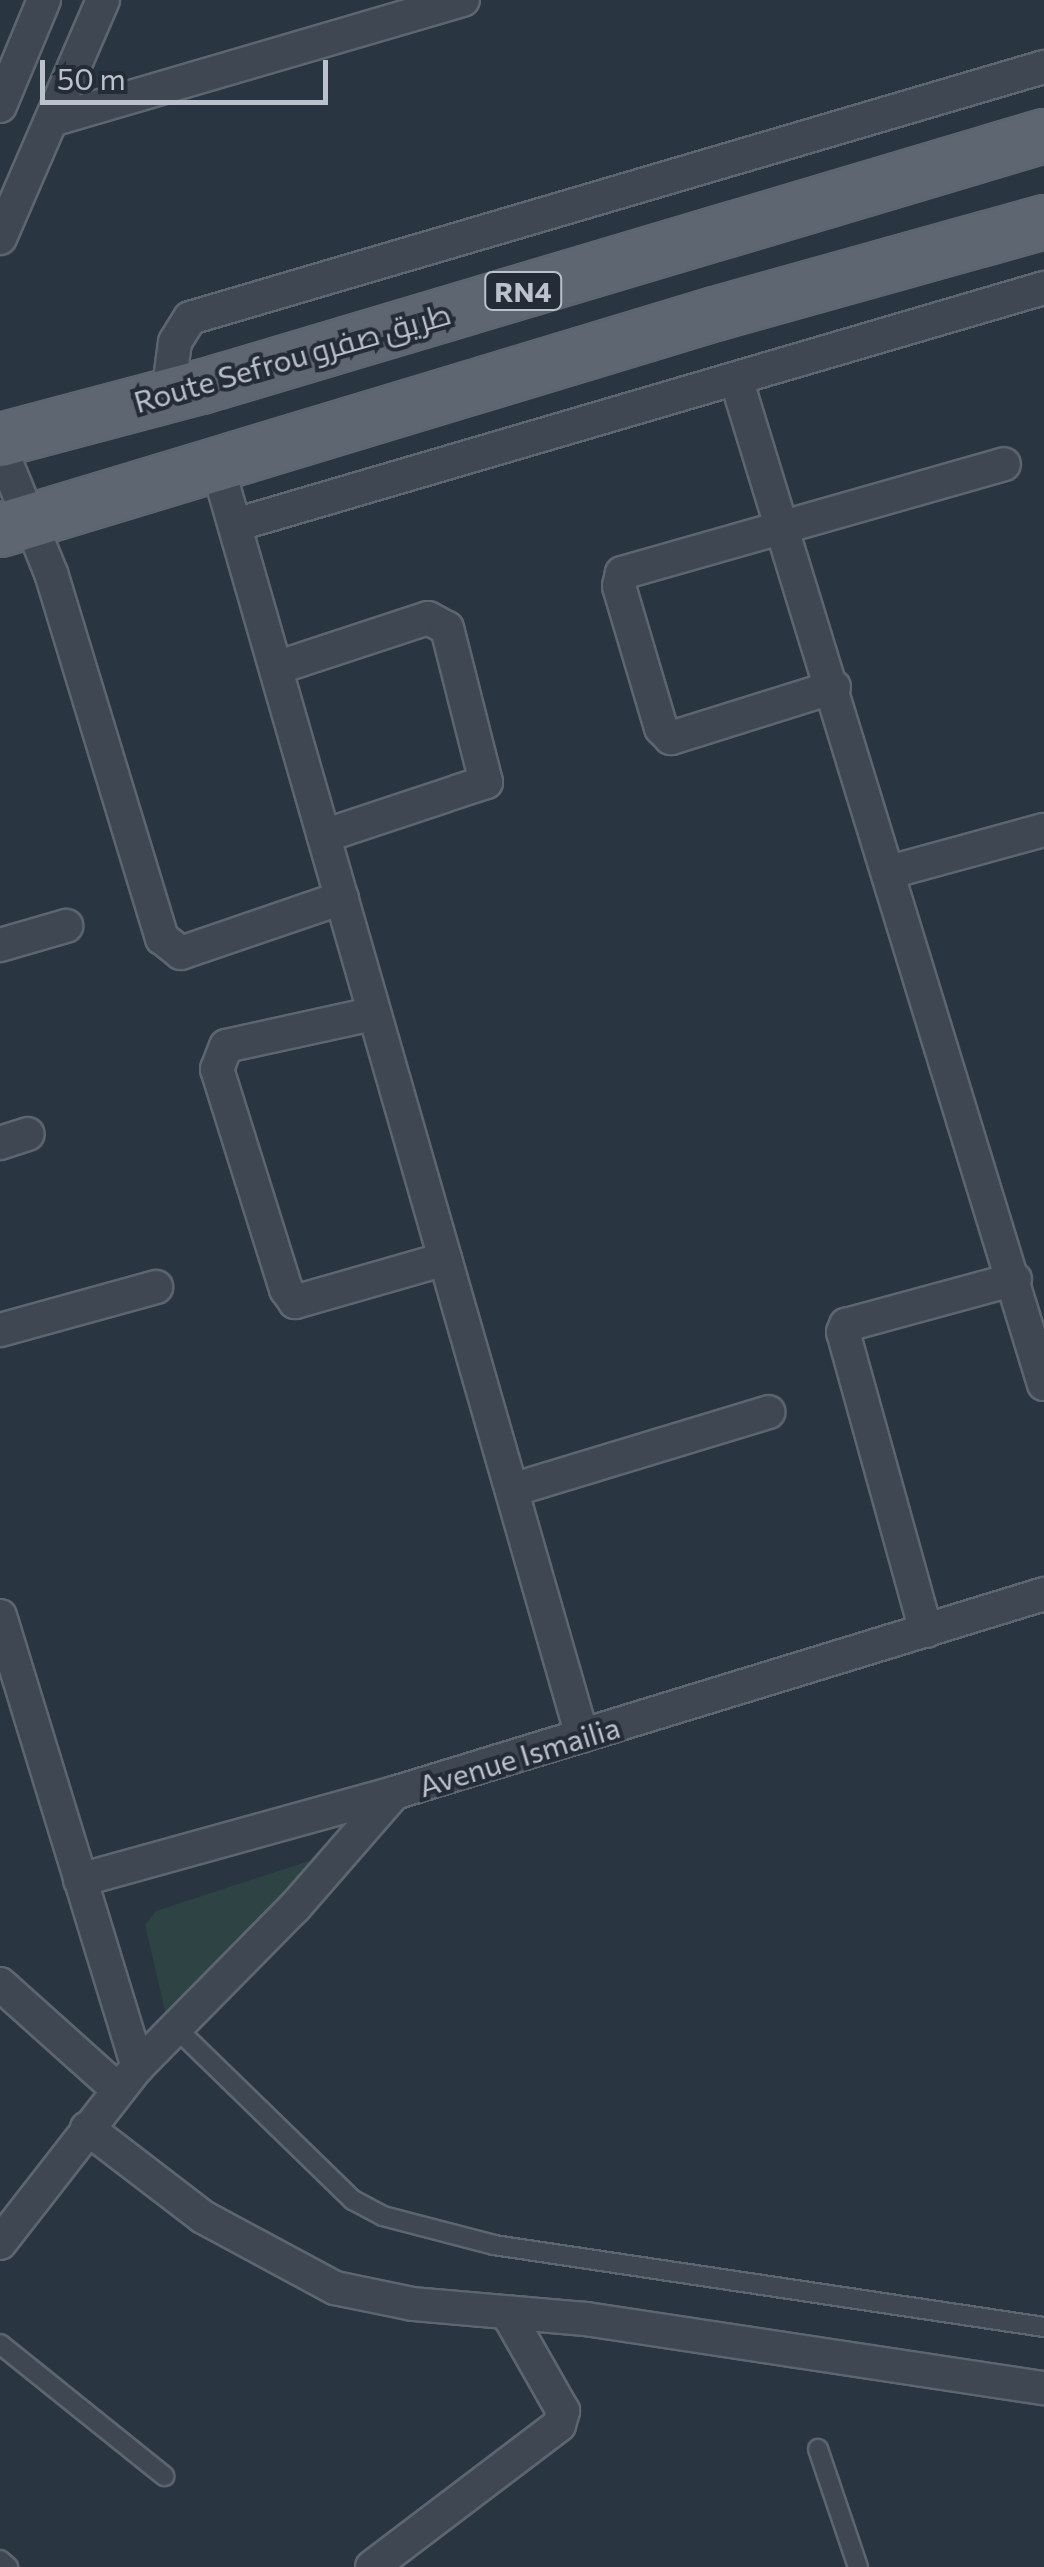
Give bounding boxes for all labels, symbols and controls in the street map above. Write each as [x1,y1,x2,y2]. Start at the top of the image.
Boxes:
scale bar [45,40,332,102]
text: 50 m [57,59,126,96]
road number: RN4 [483,268,563,314]
street label: Route Sefrou طريق صفرو [129,295,455,419]
street label: Avenue Ismailia [414,1708,624,1804]

